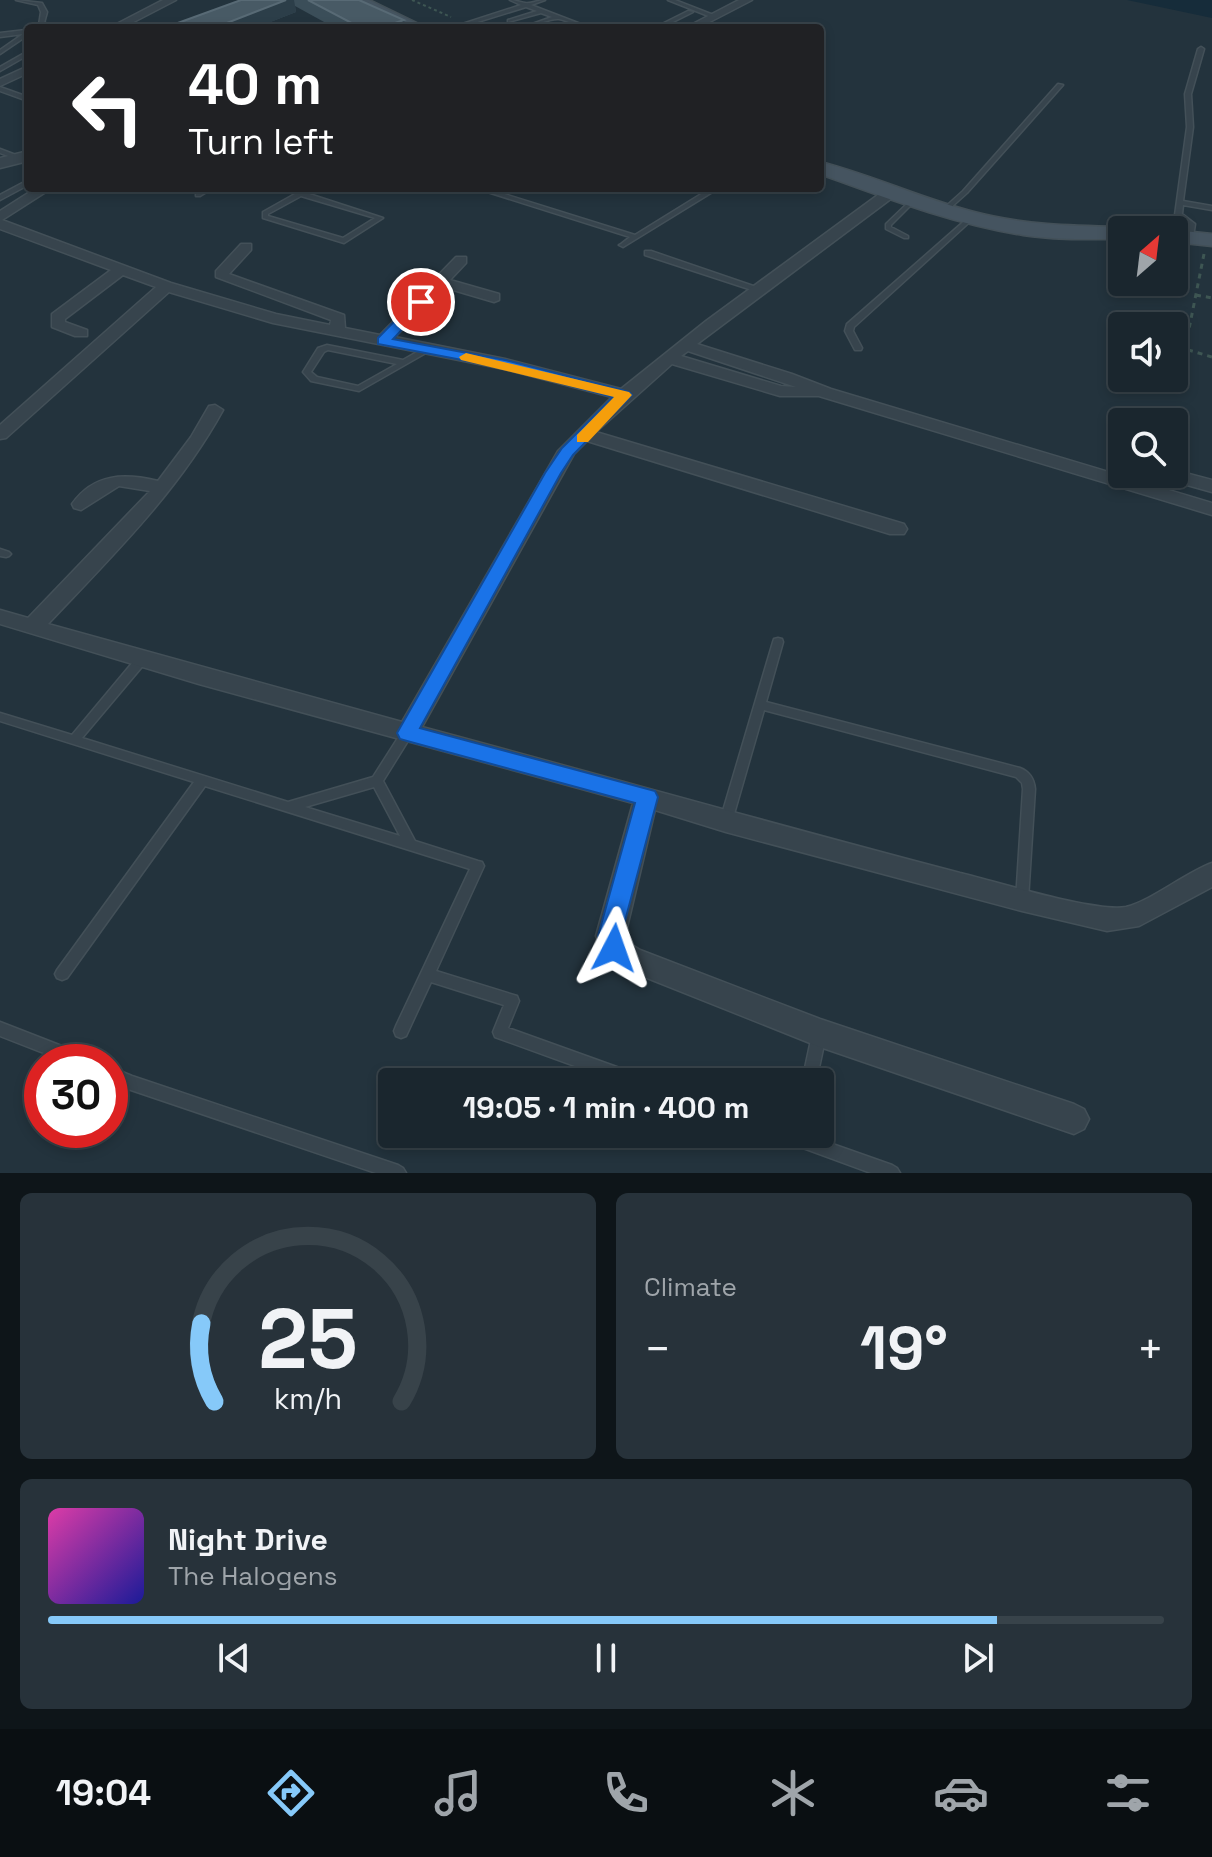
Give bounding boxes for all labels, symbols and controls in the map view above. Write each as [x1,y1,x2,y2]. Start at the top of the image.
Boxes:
text: 40 m [188,49,322,120]
icon: left [56,56,160,160]
text: Turn left [188,119,335,165]
north arrow [1108,216,1188,296]
map controls [1108,216,1188,488]
pin [387,268,455,336]
icon: arrive [399,280,443,324]
button: sound [1108,312,1188,392]
button: search [1108,408,1188,488]
position arrow [572,906,656,990]
speed limit sign: 30 [24,1044,128,1148]
text: 19:05 · 1 min · 400 m [463,1088,749,1127]
text: Climate [644,1270,737,1304]
text: 25 [258,1286,358,1392]
text: 19° [860,1310,948,1387]
text: − [644,1321,671,1377]
text: + [1137,1321,1164,1377]
text: km/h [274,1381,342,1417]
text: Night Drive [168,1520,328,1559]
text: The Halogens [168,1559,337,1593]
icon: previous [212,1636,256,1680]
icon: pause [584,1636,628,1680]
icon: next [956,1636,1000,1680]
icon: directions [263,1765,319,1821]
icon: music [430,1765,486,1821]
icon: phone [598,1765,654,1821]
icon: climate [765,1765,821,1821]
icon: car [933,1765,989,1821]
icon: filters [1100,1765,1156,1821]
text: 19:04 [56,1770,151,1816]

